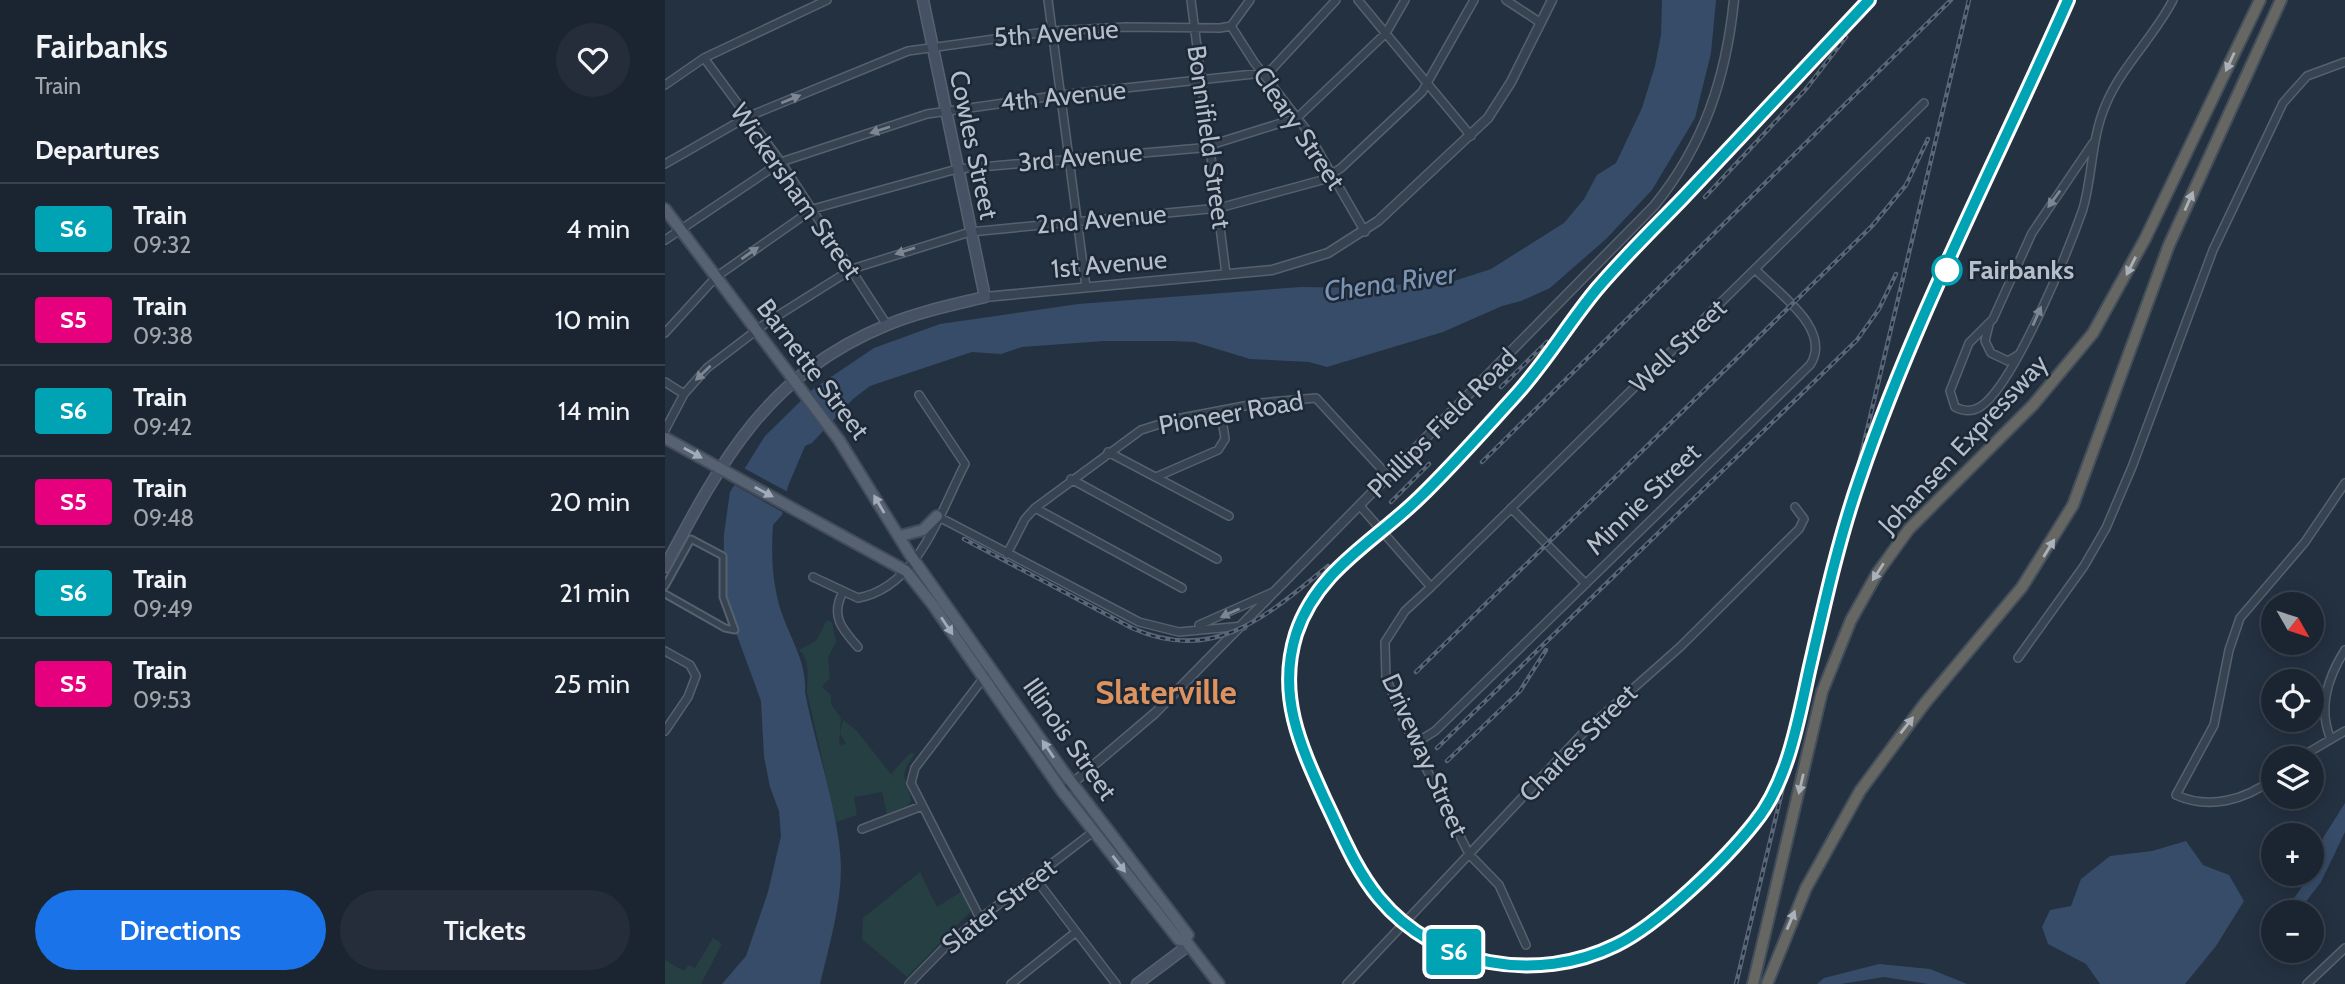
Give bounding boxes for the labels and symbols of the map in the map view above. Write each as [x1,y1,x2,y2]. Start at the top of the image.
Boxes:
street label: 5th Avenue [992,13,1120,53]
street label: Bonnifield Street [1180,43,1238,231]
one-way arrow [2225,52,2236,72]
street label: Cleary Street [1246,60,1352,196]
street label: Cowles Street [943,68,1005,223]
street label: 4th Avenue [999,73,1127,119]
one-way arrow [781,94,802,105]
street label: Wickersham Street [723,97,869,285]
one-way arrow [870,125,891,135]
street label: 3rd Avenue [1017,136,1143,178]
one-way arrow [2047,190,2061,208]
one-way arrow [2183,191,2195,211]
street label: 2nd Avenue [1034,197,1168,241]
street label: 1st Avenue [1050,243,1168,285]
one-way arrow [741,246,759,260]
one-way arrow [894,247,915,257]
place label: Fairbanks [1968,254,2074,286]
marker: Fairbanks [1932,255,1962,285]
water label: Chena River [1322,256,1460,308]
one-way arrow [2126,257,2138,277]
street label: Barnette Street [750,292,876,446]
street label: Well Street [1623,292,1733,400]
one-way arrow [2031,306,2043,326]
street label: Phillips Field Road [1361,342,1523,504]
street label: Johansen Expressway [1871,348,2054,541]
one-way arrow [695,364,712,381]
street label: Pioneer Road [1156,385,1306,441]
street label: Minnie Street [1579,436,1707,562]
one-way arrow [683,447,703,459]
one-way arrow [754,486,773,498]
one-way arrow [873,494,885,514]
one-way arrow [2042,538,2055,557]
one-way arrow [1871,563,1885,581]
north arrow [2261,592,2324,654]
one-way arrow [1220,607,1240,619]
one-way arrow [940,616,953,635]
street label: Driveway Street [1375,669,1475,842]
street label: Illinois Street [1016,672,1124,807]
district label: Slaterville [1095,672,1237,712]
street label: Charles Street [1512,677,1644,809]
one-way arrow [1900,717,1915,735]
one-way arrow [1042,739,1055,758]
one-way arrow [1795,773,1806,795]
street label: Slater Street [935,851,1063,961]
one-way arrow [1111,856,1126,873]
one-way arrow [1786,910,1797,931]
line badge: S6 [1423,929,1485,975]

